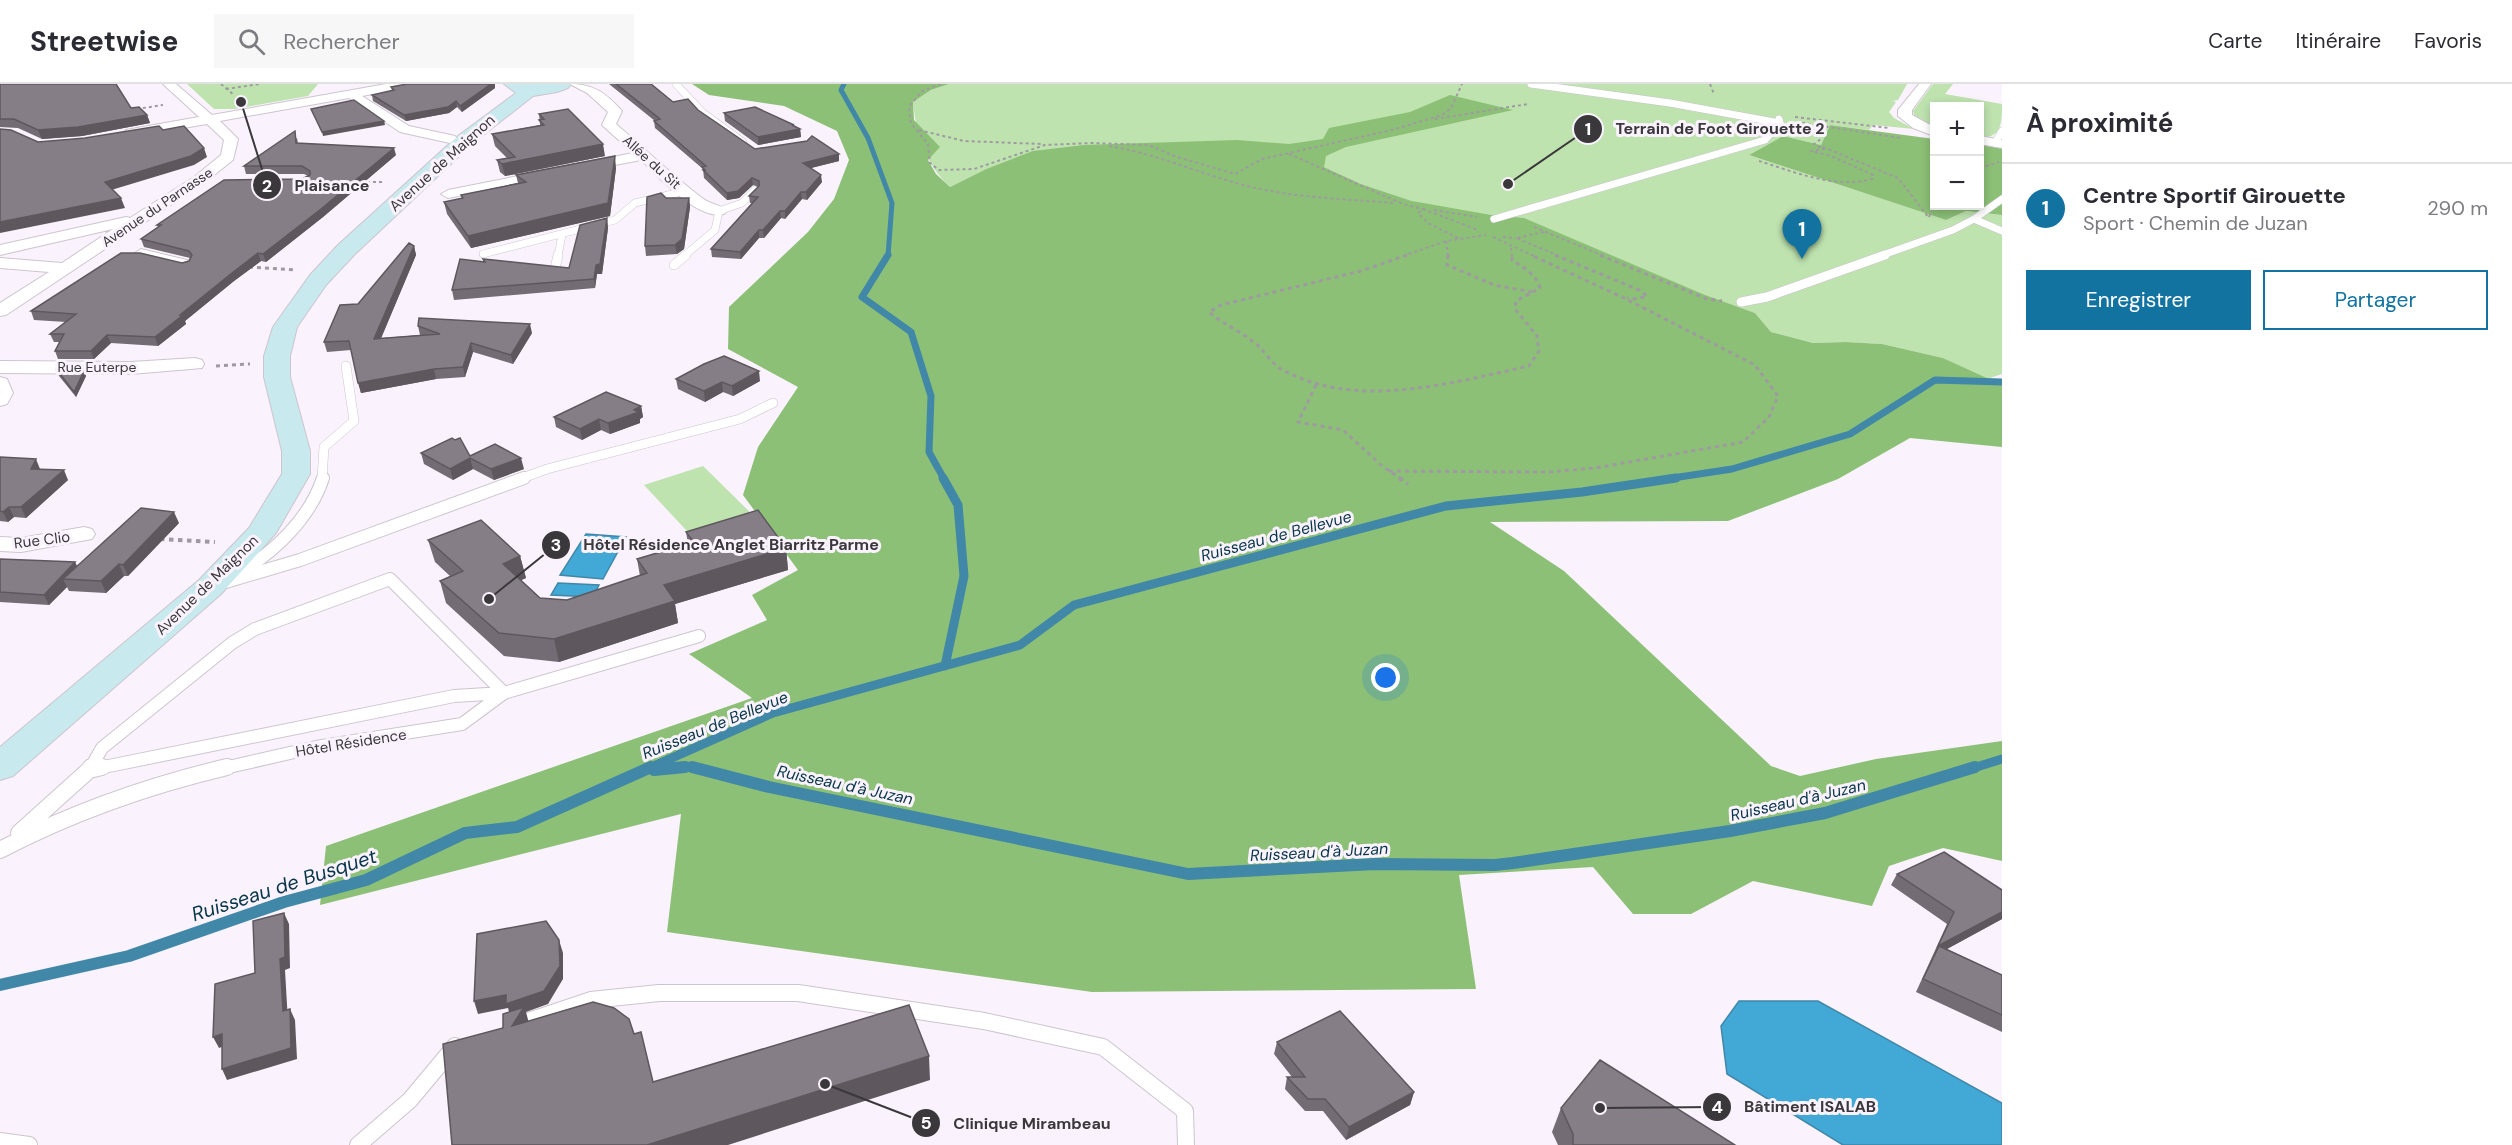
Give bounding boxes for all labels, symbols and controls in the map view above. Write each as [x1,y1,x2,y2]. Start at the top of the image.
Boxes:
search box [214,14,634,68]
text: Streetwise [30,23,178,60]
icon: search [235,25,268,58]
text: Rechercher [283,27,400,56]
text: Carte [2208,27,2262,55]
text: Itinéraire [2295,27,2381,55]
text: Favoris [2414,27,2482,55]
map controls [1930,102,1984,210]
button: + [1930,102,1984,156]
text: À proximité [2026,106,2173,140]
street label: Avenue de Maignon [385,110,499,216]
callout: Terrain de Foot Girouette 2 [1573,112,1837,146]
text: 1 [1585,117,1591,141]
text: Terrain de Foot Girouette 2 [1615,118,1825,139]
street label: Allée du Sit [619,131,685,193]
button: − [1930,156,1984,210]
street label: Avenue du Parnasse [98,163,216,251]
callout: Plaisance [252,168,381,202]
text: 2 [262,174,272,198]
text: Plaisance [295,175,369,196]
text: Centre Sportif Girouette [2083,181,2346,210]
text: 1 [2042,195,2049,221]
text: 290 m [2427,195,2488,221]
pin: 1 [1782,210,1822,259]
text: Sport · Chemin de Juzan [2083,210,2308,236]
button: Enregistrer [2026,270,2251,330]
button: Partager [2263,270,2488,330]
street label: Rue Euterpe [57,358,137,376]
water label: Ruisseau de Bellevue [1198,506,1354,566]
street label: Rue Clio [13,527,71,553]
callout: Hôtel Résidence Anglet Biarritz Parme [541,528,890,562]
street label: Avenue de Maignon [151,531,263,639]
text: 3 [551,533,561,557]
text: Hôtel Résidence Anglet Biarritz Parme [583,534,879,555]
your location [1371,663,1400,692]
water label: Ruisseau de Bellevue [639,686,791,764]
street label: Hôtel Résidence [294,724,408,762]
water label: Ruisseau d'à Juzan [775,760,915,810]
water label: Ruisseau d'à Juzan [1728,774,1868,826]
water label: Ruisseau d'à Juzan [1249,838,1389,866]
water label: Ruisseau de Busquet [188,843,380,927]
callout: Bâtiment ISALAB [1702,1090,1888,1124]
text: 4 [1711,1095,1723,1119]
text: Bâtiment ISALAB [1744,1096,1876,1117]
callout: Clinique Mirambeau [911,1106,1122,1140]
text: 5 [920,1111,932,1135]
text: Clinique Mirambeau [953,1113,1111,1134]

